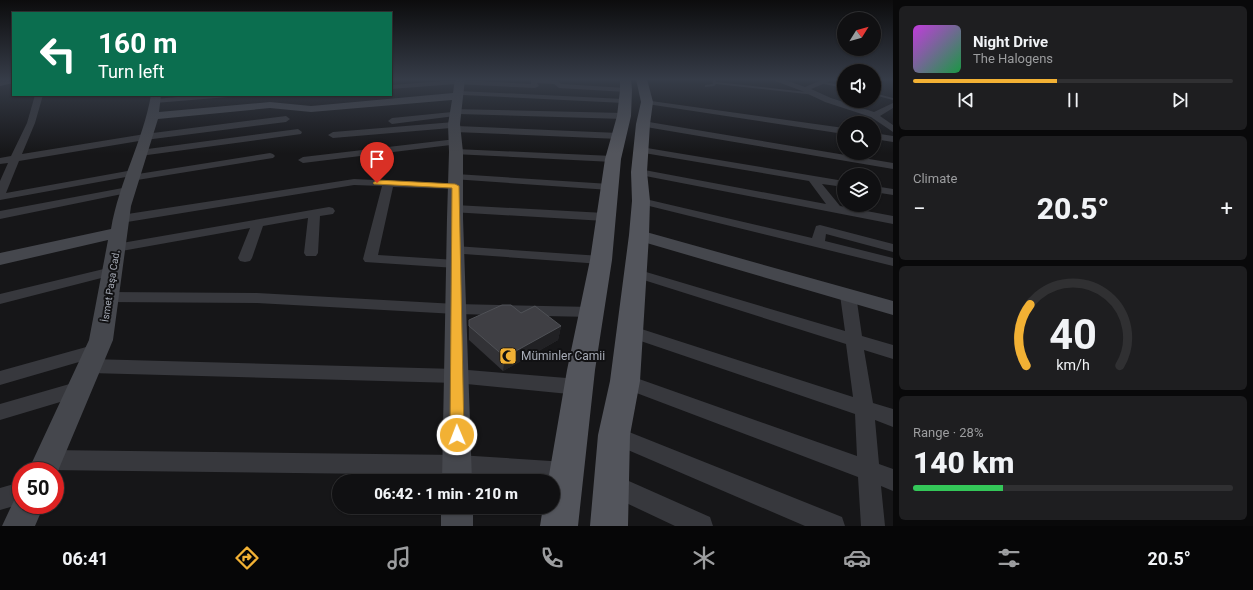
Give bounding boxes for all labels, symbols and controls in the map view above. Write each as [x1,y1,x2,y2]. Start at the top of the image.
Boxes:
north arrow [837,12,881,56]
map controls [837,12,881,212]
text: 160 m [98,27,177,60]
icon: left [32,28,84,80]
text: Night Drive [973,33,1048,51]
text: The Halogens [973,51,1053,66]
text: Turn left [98,61,164,82]
button: sound [837,64,881,108]
icon: previous [955,89,977,111]
icon: pause [1062,89,1084,111]
icon: next [1169,89,1191,111]
button: search [837,116,881,160]
pin [360,142,394,183]
icon: arrive [366,148,388,170]
button: layers [837,168,881,212]
text: Climate [913,171,957,186]
text: 20.5° [1037,191,1109,226]
text: − [913,196,926,221]
text: + [1221,196,1233,221]
street label: İsmet Paşa Cad. [98,249,122,323]
text: 40 [1049,310,1097,359]
mosque icon: Müminler Camii [498,346,518,366]
place label: Müminler Camii [521,349,605,363]
text: km/h [1056,357,1090,373]
position arrow [436,414,478,456]
text: Range · 28% [913,425,983,440]
text: 140 km [913,445,1015,480]
speed limit sign: 50 [12,462,64,514]
text: 06:42 · 1 min · 210 m [374,485,518,503]
icon: directions [233,544,261,572]
icon: music [385,544,413,572]
icon: phone [538,544,566,572]
icon: climate [690,544,718,572]
icon: car [843,544,871,572]
icon: filters [995,544,1023,572]
text: 06:41 [62,548,109,569]
text: 20.5° [1148,548,1191,569]

